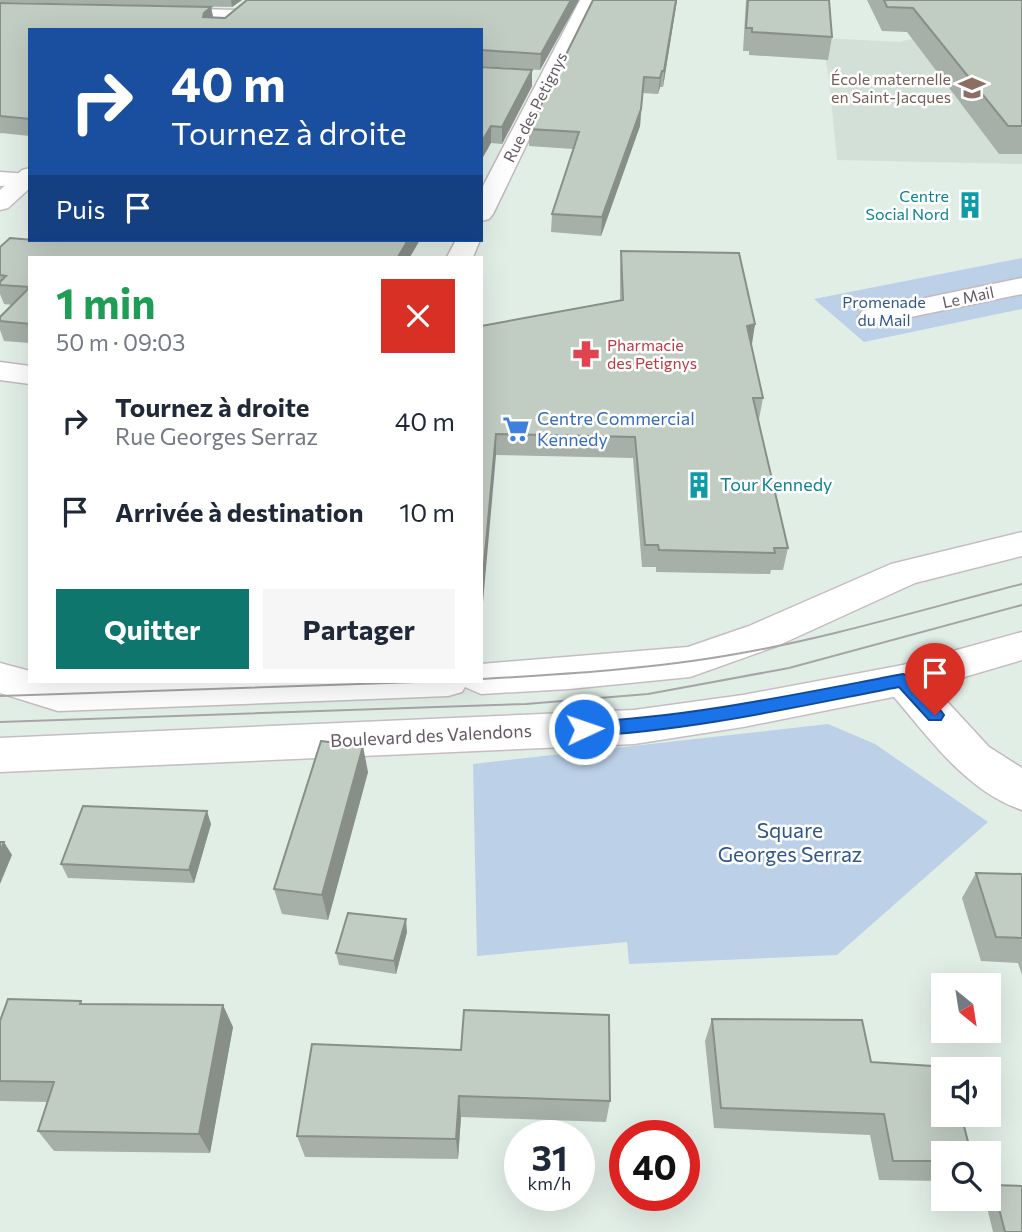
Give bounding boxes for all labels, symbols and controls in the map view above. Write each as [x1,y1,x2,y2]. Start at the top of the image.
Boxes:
street label: Rue des Petignys [499,49,570,165]
text: 40 m [171,52,286,112]
icon: right [56,56,147,147]
place label: École maternelle en Saint-Jacques [831,69,951,106]
school or university icon: École maternelle en Saint-Jacques [957,73,987,103]
text: Tournez à droite [171,112,407,152]
place label: Centre Social Nord [866,186,949,223]
icon: arrive [119,189,157,227]
building icon: Centre Social Nord [955,190,985,220]
text: Puis [56,193,105,224]
text: 1 min [56,276,156,328]
button: close [381,279,455,353]
street label: Le Mail [940,282,995,311]
park label: Promenade du Mail [842,292,926,329]
text: 50 m · 09:03 [56,328,185,356]
place label: Pharmacie des Petignys [607,335,697,372]
pharmacy icon: Pharmacie des Petignys [571,339,601,369]
text: Tournez à droite [115,391,310,422]
icon: right [56,402,94,440]
text: 40 m [395,405,455,436]
place label: Centre Commercial Kennedy [537,407,695,450]
supermarket icon: Centre Commercial Kennedy [501,414,531,444]
text: Rue Georges Serraz [115,422,318,450]
building icon: Tour Kennedy [684,470,714,500]
place label: Tour Kennedy [720,473,832,495]
icon: arrive [56,493,94,531]
text: Arrivée à destination [115,496,363,527]
text: 10 m [399,496,455,527]
button: Quitter [56,589,249,669]
button: Partager [263,589,455,669]
pin [905,643,965,715]
icon: arrive [916,654,954,692]
position arrow [547,692,621,766]
street label: Boulevard des Valendons [330,719,532,751]
park label: Square Georges Serraz [718,817,862,866]
north arrow [931,973,1001,1043]
map controls [931,973,1001,1211]
button: sound [931,1057,1001,1127]
speed limit sign: 40 [609,1120,700,1211]
text: 31 [531,1135,568,1178]
button: search [931,1141,1001,1211]
text: km/h [528,1172,571,1194]

